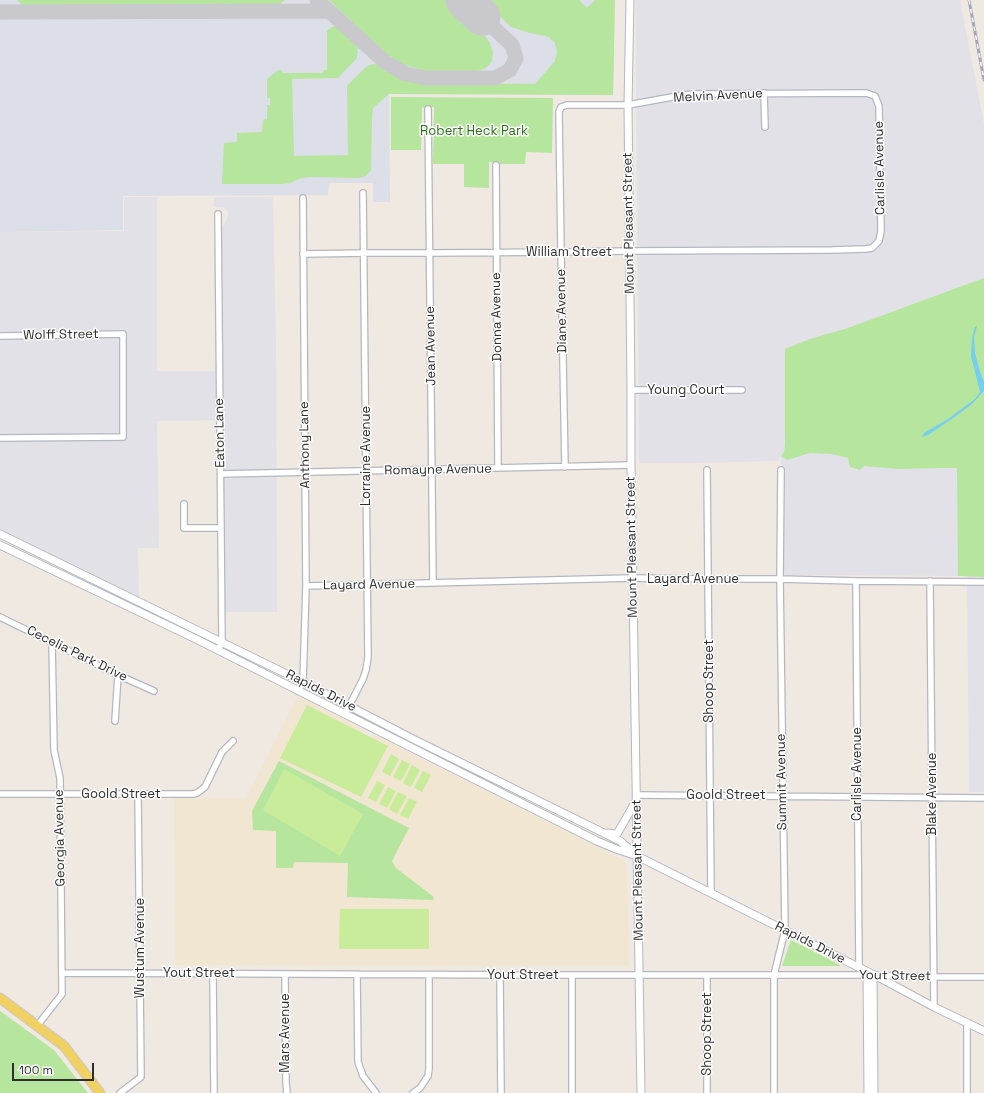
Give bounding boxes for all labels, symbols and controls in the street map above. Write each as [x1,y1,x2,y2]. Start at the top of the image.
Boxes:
street label: Melvin Avenue [673,86,763,106]
street label: Carlisle Avenue [871,121,889,215]
park label: Robert Heck Park [420,123,528,139]
street label: Mount Pleasant Street [620,152,638,294]
street label: William Street [526,244,612,260]
street label: Diane Avenue [553,269,571,353]
street label: Donna Avenue [488,272,506,362]
street label: Jean Avenue [423,306,439,386]
street label: Wolff Street [23,327,99,343]
street label: Young Court [647,382,725,398]
street label: Eaton Lane [212,398,228,468]
street label: Anthony Lane [296,401,314,489]
street label: Lorraine Avenue [358,406,374,506]
street label: Romayne Avenue [384,461,492,479]
street label: Mount Pleasant Street [623,476,641,618]
street label: Layard Avenue [647,571,739,587]
street label: Layard Avenue [323,576,415,594]
street label: Cecelia Park Drive [24,623,130,685]
street label: Shoop Street [701,639,717,723]
street label: Rapids Drive [283,667,359,715]
street label: Carlisle Avenue [849,727,865,821]
street label: Summit Avenue [773,734,791,830]
street label: Blake Avenue [924,753,940,835]
street label: Goold Street [81,786,161,802]
street label: Goold Street [686,787,766,803]
street label: Georgia Avenue [51,789,69,887]
street label: Mount Pleasant Street [629,799,647,941]
street label: Wustum Avenue [132,898,148,998]
street label: Rapids Drive [772,919,848,967]
street label: Yout Street [163,965,235,981]
street label: Yout Street [487,967,559,983]
street label: Yout Street [859,968,931,984]
street label: Shoop Street [699,992,715,1076]
street label: Mars Avenue [277,993,293,1073]
scale bar [14,1055,96,1081]
text: 100 m [19,1062,53,1078]

